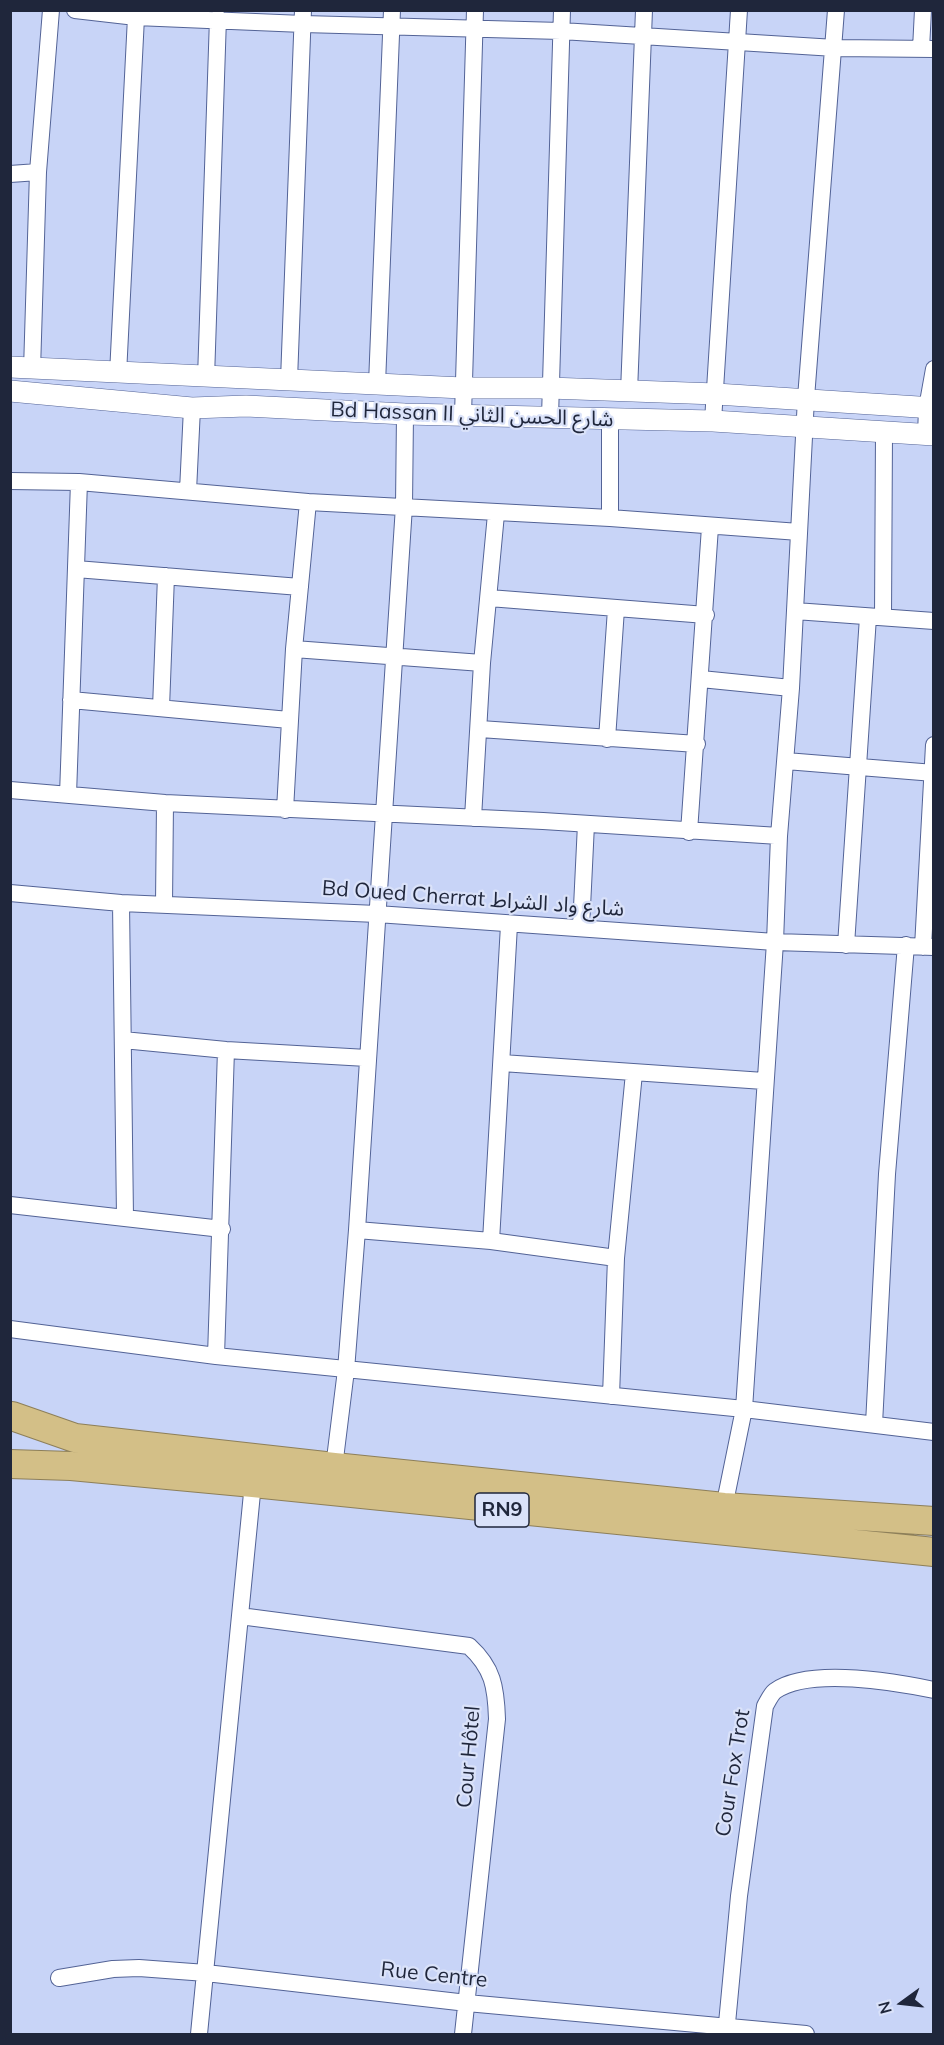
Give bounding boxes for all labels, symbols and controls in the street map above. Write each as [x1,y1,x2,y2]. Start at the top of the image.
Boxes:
street label: Bd Hassan II شارع الحسن الثاني [330,397,614,433]
street label: Bd Oued Cherrat شارع واد الشراط [321,876,625,922]
road number: RN9 [475,1493,529,1527]
street label: Cour Hôtel [452,1705,486,1809]
street label: Cour Fox Trot [711,1708,755,1838]
street label: Rue Centre [379,1957,489,1993]
north arrow [872,1973,932,2033]
text: N [873,1999,896,2016]

